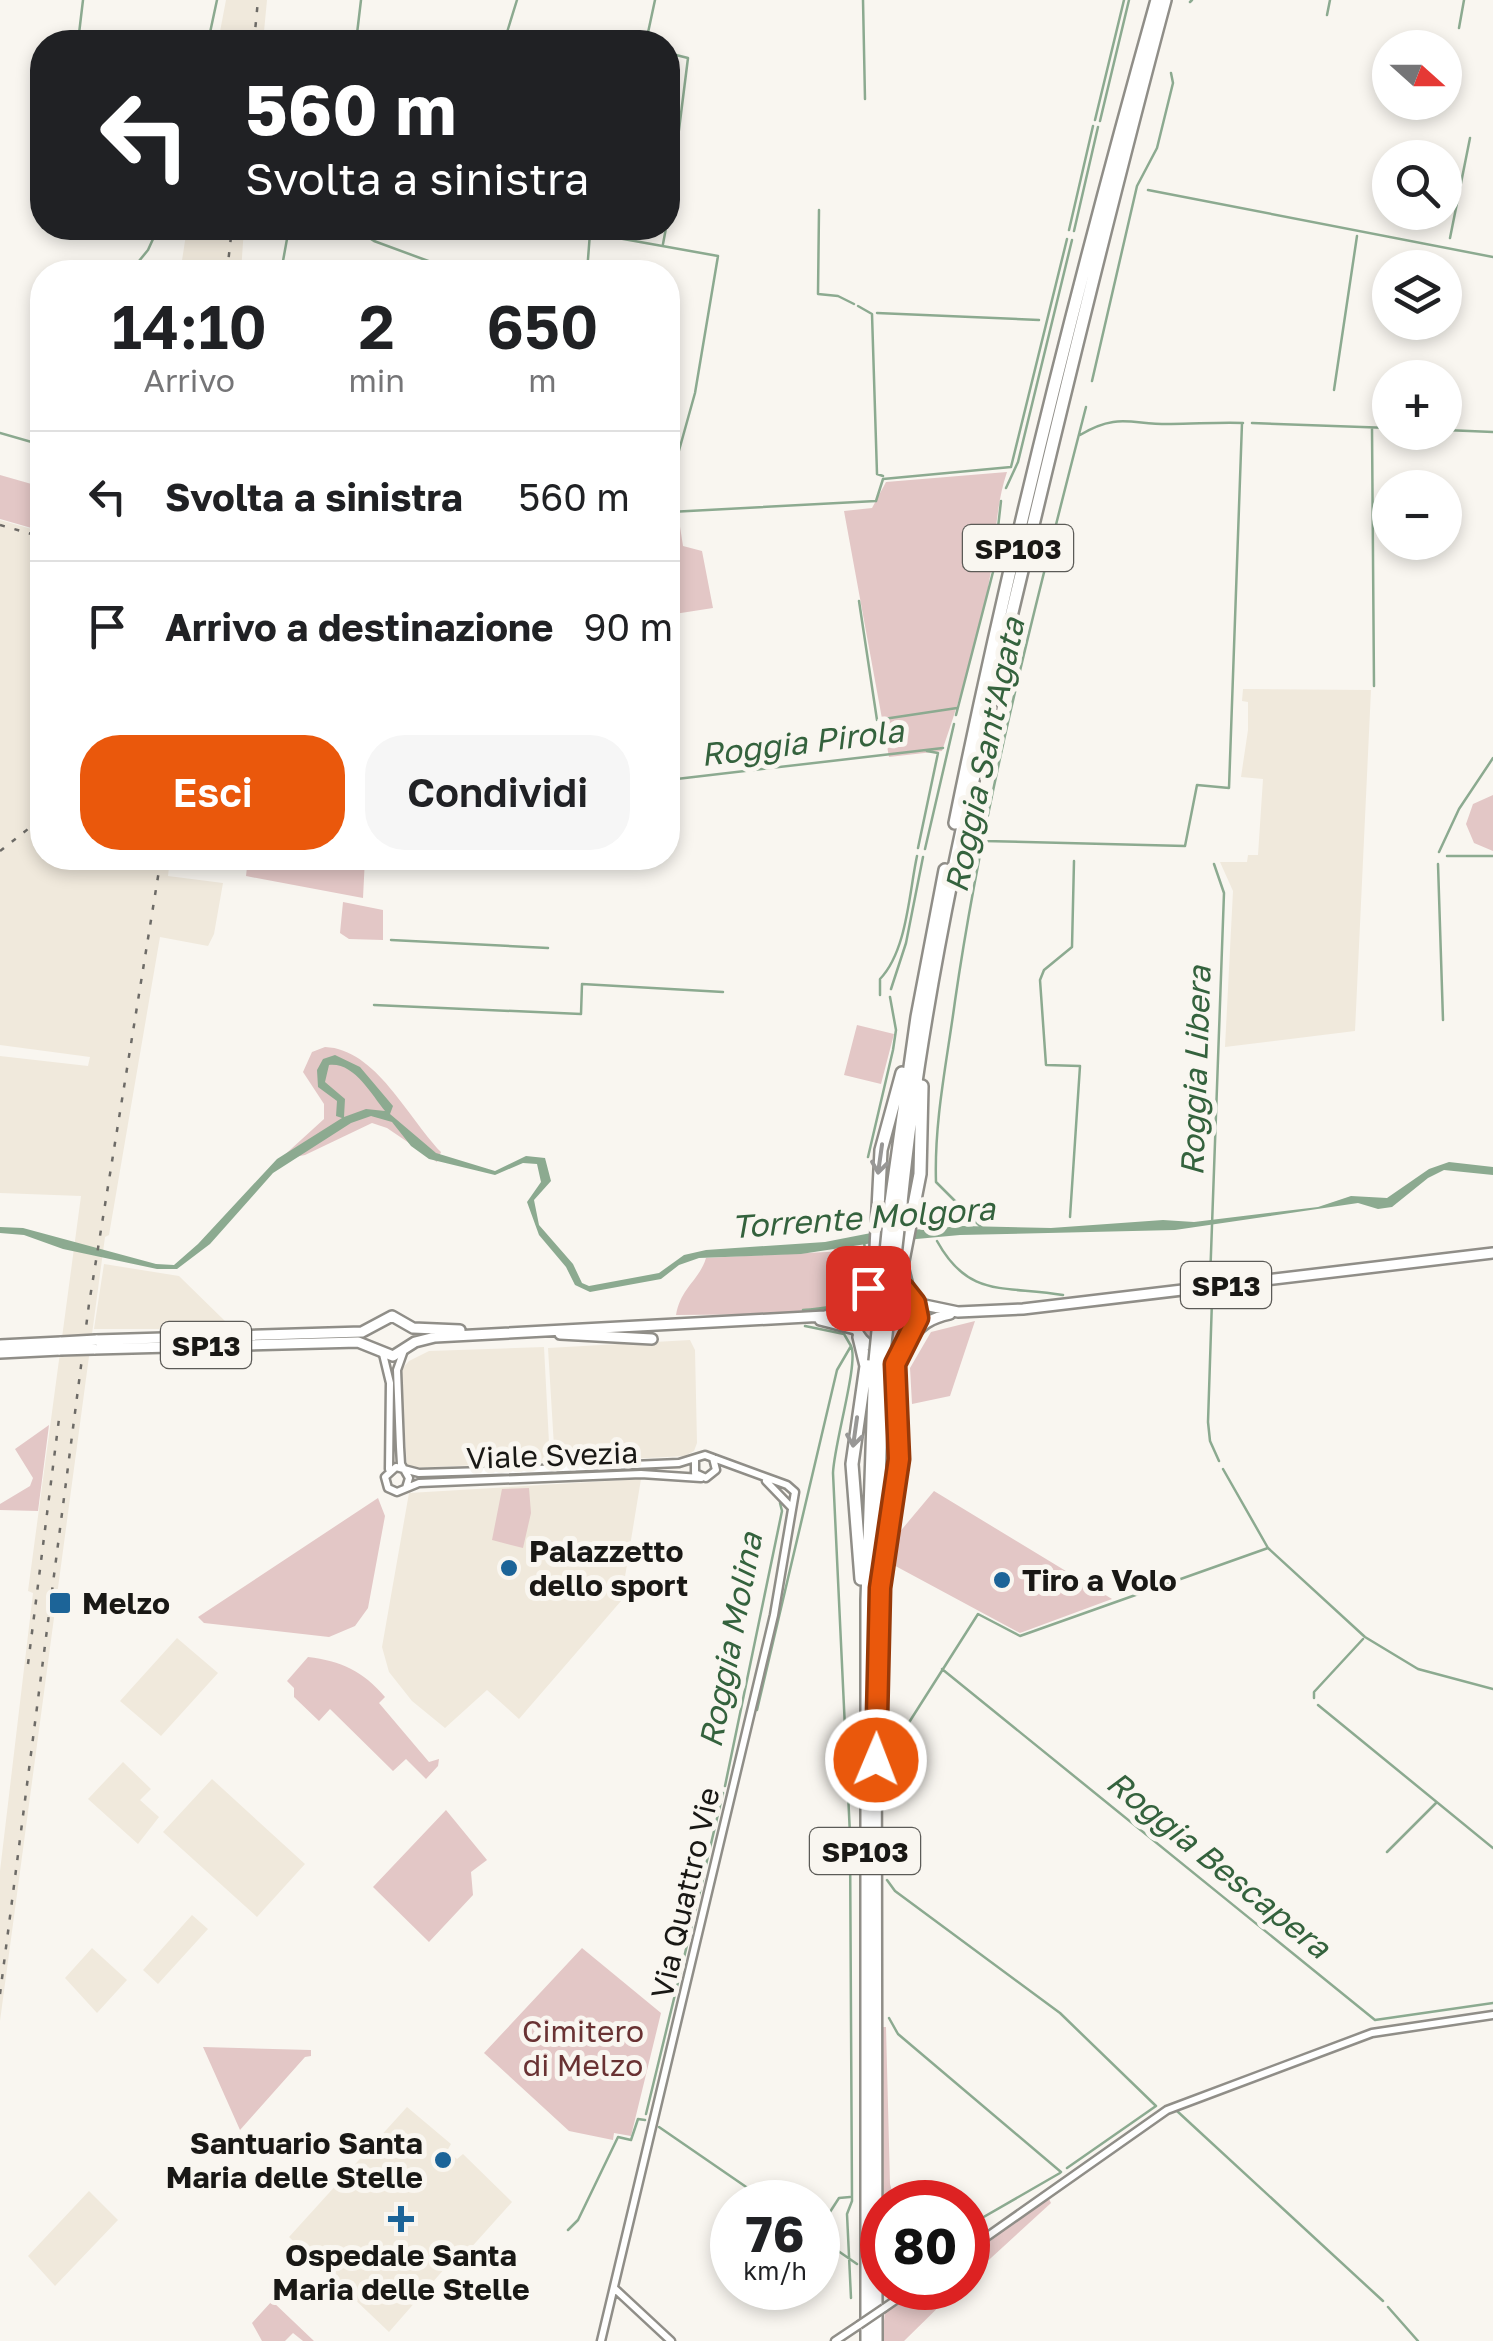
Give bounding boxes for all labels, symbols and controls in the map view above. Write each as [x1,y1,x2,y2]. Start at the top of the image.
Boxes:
north arrow [1372,30,1462,120]
map controls [1372,30,1462,560]
text: 560 m [245,66,456,150]
icon: left [80,70,210,200]
button: search [1372,140,1462,230]
text: Svolta a sinistra [245,151,590,205]
button: layers [1372,250,1462,340]
text: 14:10 [112,290,267,362]
text: 2 [359,290,395,362]
text: 650 [487,290,598,362]
button: + [1372,360,1462,450]
text: Arrivo [143,361,235,399]
text: min [348,361,405,399]
text: m [528,361,557,399]
icon: left [80,469,135,524]
button: − [1372,470,1462,560]
text: Svolta a sinistra [165,474,463,519]
text: 560 m [518,474,630,519]
road number: SP103 [963,525,1073,571]
icon: arrive [80,599,135,654]
text: Arrivo a destinazione [165,604,553,649]
text: 90 m [583,604,673,649]
water label: Roggia Sant'Agata [936,612,1032,896]
water label: Roggia Pirola [699,710,907,773]
button: Esci [80,735,345,850]
button: Condividi [365,735,630,850]
water label: Roggia Libera [1172,964,1218,1177]
one-way arrow [871,1142,889,1174]
water label: Torrente Molgora [730,1189,998,1245]
pin [826,1246,911,1331]
icon: arrive [841,1261,896,1316]
road number: SP13 [1181,1262,1271,1308]
road number: SP13 [161,1322,251,1368]
one-way arrow [845,1415,863,1448]
street label: Viale Svezia [465,1434,639,1476]
water label: Roggia Molina [691,1528,770,1751]
place label: Palazzetto dello sport [529,1533,688,1603]
marker: Palazzetto dello sport [498,1557,520,1579]
place label: Tiro a Volo [1022,1562,1177,1598]
marker: Tiro a Volo [991,1569,1013,1591]
place label: Melzo [82,1585,170,1621]
marker: Melzo [47,1590,73,1616]
position arrow [824,1708,928,1812]
water label: Roggia Bescapera [1100,1763,1340,1967]
street label: Via Quattro Vie [643,1784,727,2002]
road number: SP103 [810,1828,920,1874]
park label: Cimitero di Melzo [522,2013,644,2083]
place label: Santuario Santa Maria delle Stelle [166,2125,423,2195]
marker: Santuario Santa Maria delle Stelle [432,2149,454,2171]
speed limit sign: 80 [860,2180,990,2310]
text: 76 [745,2203,804,2263]
marker: Ospedale Santa Maria delle Stelle [388,2206,414,2232]
place label: Ospedale Santa Maria delle Stelle [272,2237,530,2307]
text: km/h [743,2255,807,2286]

